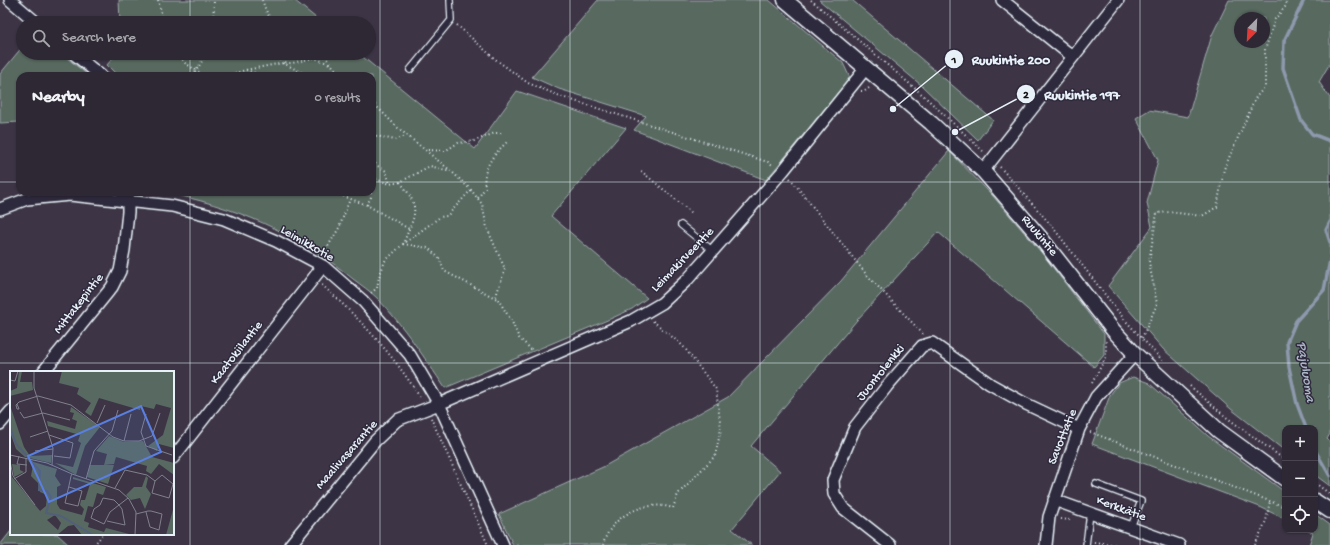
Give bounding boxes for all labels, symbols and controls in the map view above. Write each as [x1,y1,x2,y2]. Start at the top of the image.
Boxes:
north arrow [1234,12,1270,48]
search box [16,16,376,60]
icon: search [30,27,52,49]
text: Search here [62,29,136,47]
callout: Ruukintie 200 [944,46,1058,72]
text: Ruukintie 200 [971,53,1050,70]
text: 1 [951,54,957,68]
callout: Ruukintie 197 [1016,81,1128,107]
text: Nearby [32,88,85,108]
text: Ruukintie 197 [1043,88,1121,105]
text: 2 [1023,89,1029,103]
text: 0 results [314,91,360,106]
street label: Ruukintie [1018,213,1061,260]
street label: Leimikkotie [277,223,337,266]
street label: Leimakirveentie [648,224,718,295]
street label: Mittakepintie [51,271,107,337]
street label: Kaatokiilantie [208,318,267,388]
water label: Pajuluoma [1292,341,1318,405]
street label: Juontolenkki [854,342,908,404]
inset map [10,371,174,535]
street label: Savottatie [1045,407,1081,467]
street label: Maalivasarantie [313,417,381,493]
map controls [1282,425,1318,533]
button: + [1282,425,1318,461]
button: − [1282,461,1318,497]
street label: Kerkkätie [1094,493,1148,525]
button: locate [1282,497,1318,533]

